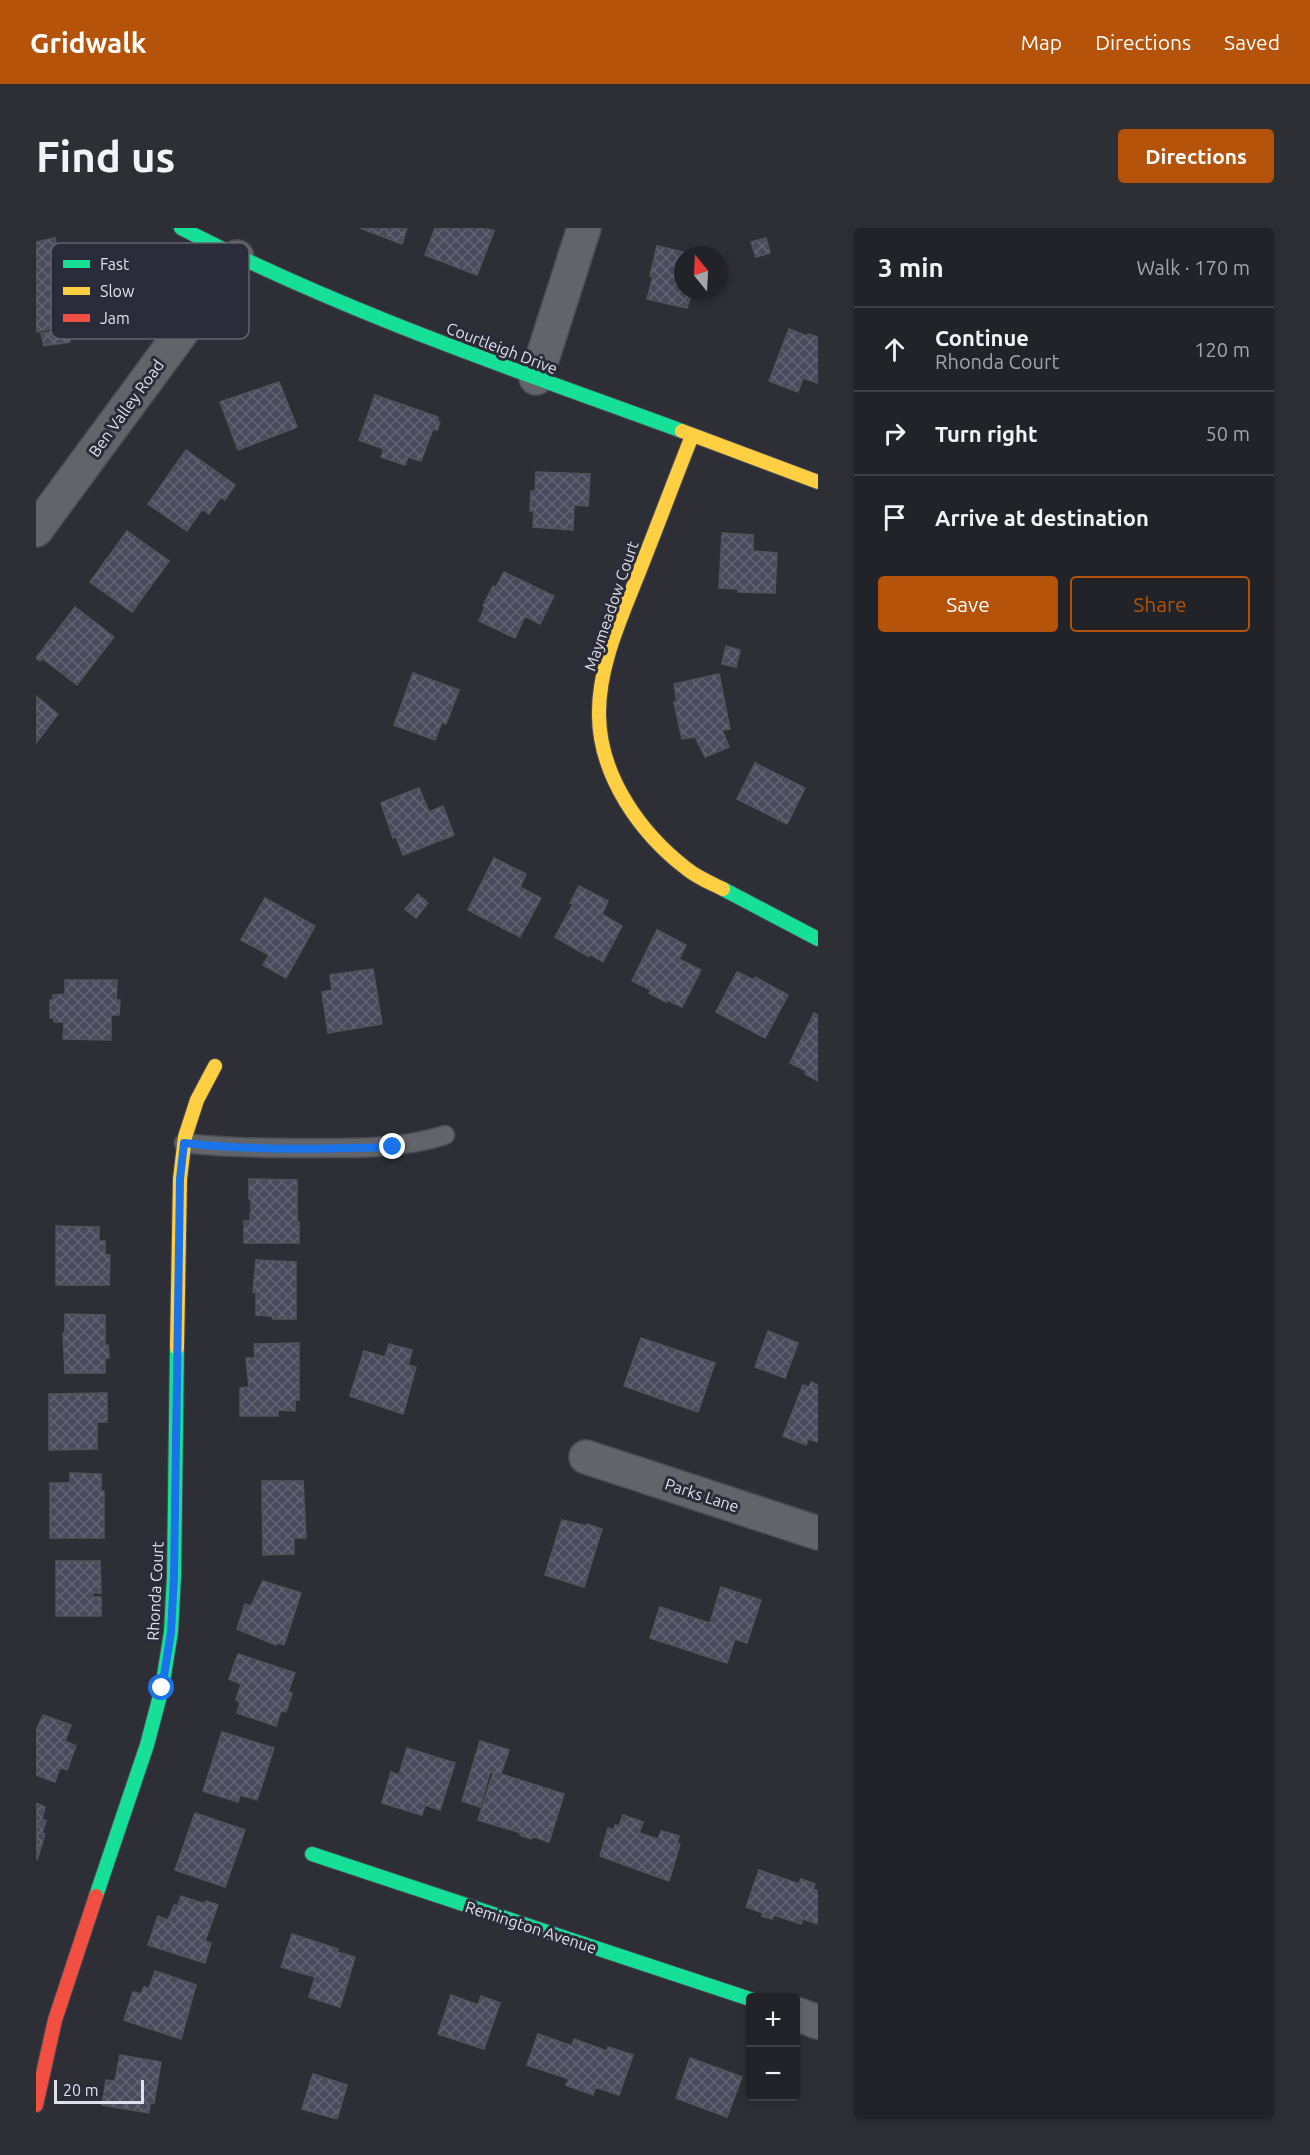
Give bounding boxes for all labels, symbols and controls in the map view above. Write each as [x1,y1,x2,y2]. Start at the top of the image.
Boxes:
text: Gridwalk [30,27,147,58]
text: Map [1021,30,1062,54]
text: Directions [1095,30,1191,54]
text: Saved [1224,30,1280,54]
button: Directions [1118,129,1274,183]
text: Find us [36,133,175,180]
legend [51,243,249,339]
north arrow [674,246,728,300]
text: 3 min [878,253,944,282]
text: Fast [100,255,130,273]
text: Walk · 170 m [1137,256,1250,279]
text: Slow [100,282,135,300]
text: Jam [100,309,130,327]
street label: Courtleigh Drive [444,319,560,377]
text: Continue [935,325,1029,350]
icon: ahead [878,333,911,366]
text: 120 m [1194,338,1250,361]
text: Rhonda Court [935,350,1059,373]
street label: Ben Valley Road [85,356,167,460]
icon: right [878,417,911,450]
text: Turn right [935,421,1037,446]
text: 50 m [1206,422,1250,445]
icon: arrive [878,501,911,534]
text: Arrive at destination [935,505,1149,530]
street label: Maymeadow Court [580,538,642,673]
button: Save [878,576,1058,632]
button: Share [1070,576,1250,632]
route end [379,1133,405,1159]
street label: Parks Lane [663,1475,741,1515]
street label: Rhonda Court [143,1540,167,1641]
route start [148,1674,174,1700]
street label: Remington Avenue [463,1897,599,1957]
map controls [746,1993,800,2101]
button: + [746,1993,800,2047]
button: − [746,2047,800,2101]
scale bar [54,2077,144,2104]
text: 20 m [63,2081,99,2099]

